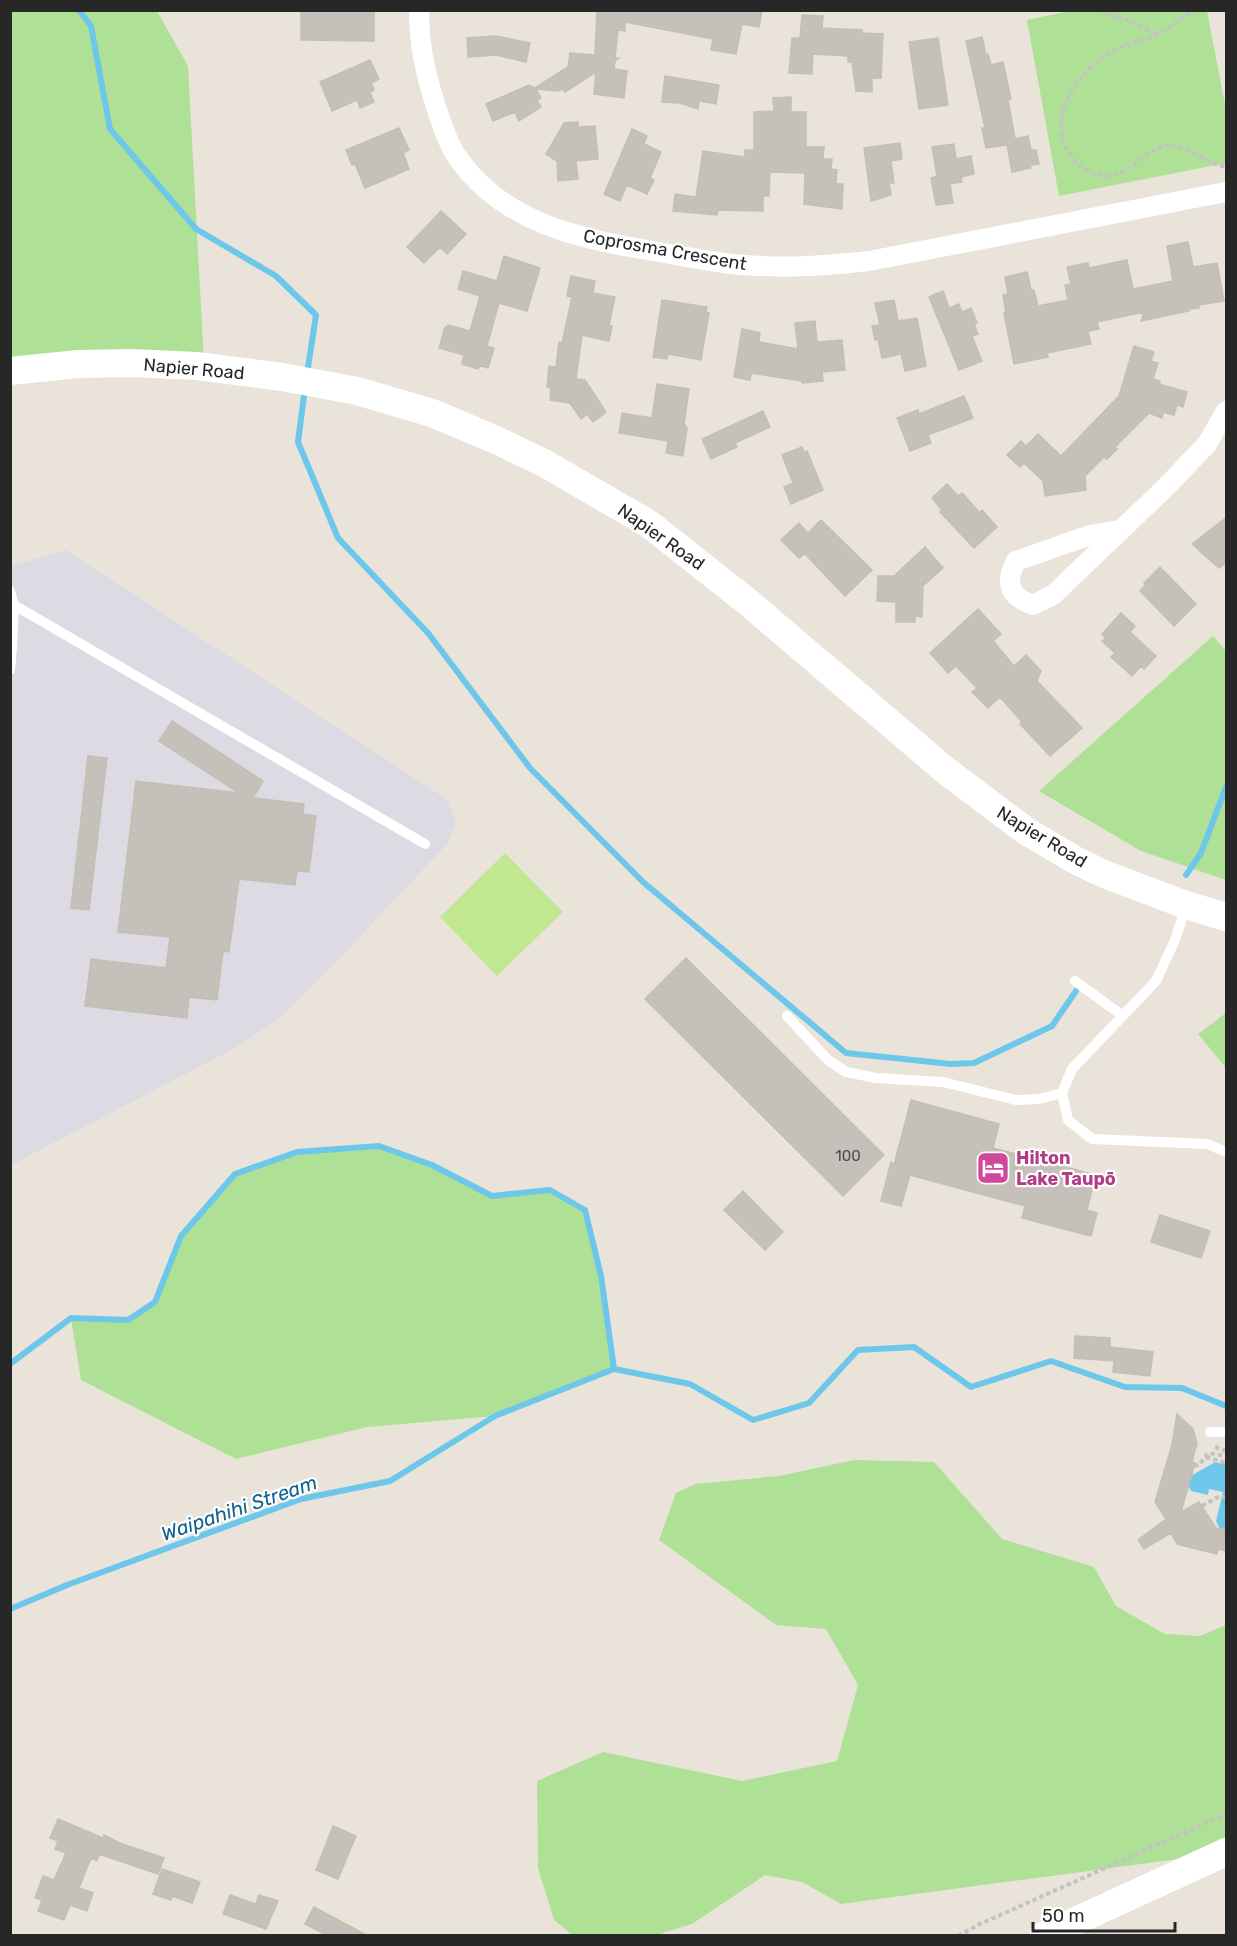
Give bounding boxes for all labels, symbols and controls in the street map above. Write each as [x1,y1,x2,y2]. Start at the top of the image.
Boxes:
street label: Coprosma Crescent [582,225,748,275]
street label: Napier Road [143,354,245,384]
street label: Napier Road [613,499,709,575]
street label: Napier Road [993,802,1091,872]
house number: 100 [835,1147,861,1165]
place label: Hilton Lake Taupō [1016,1147,1116,1190]
hotel icon: Hilton Lake Taupō [975,1150,1011,1186]
water label: Waipahihi Stream [158,1470,320,1546]
scale bar [1033,1895,1176,1933]
text: 50 m [1042,1905,1085,1927]

